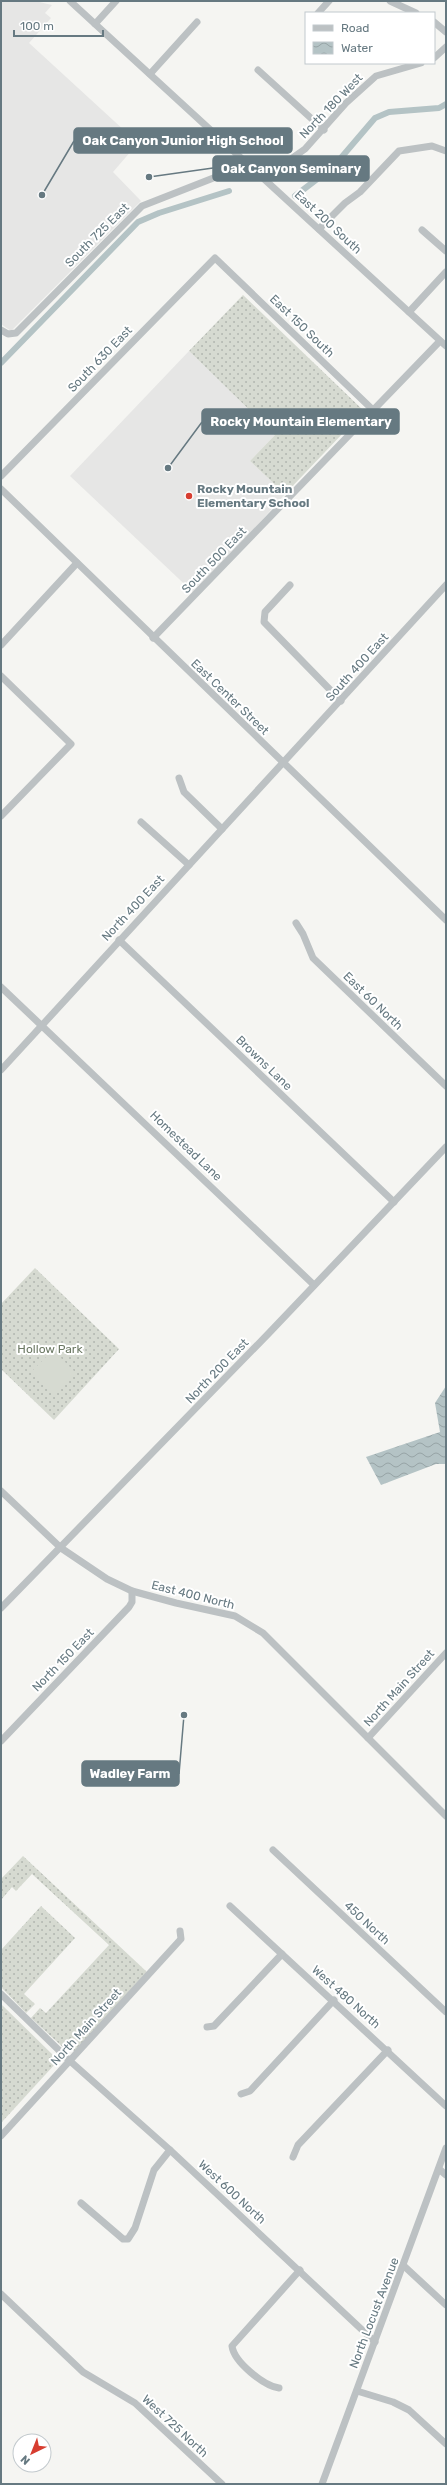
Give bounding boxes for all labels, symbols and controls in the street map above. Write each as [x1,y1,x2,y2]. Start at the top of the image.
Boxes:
scale bar [14,12,103,38]
legend [305,12,435,64]
text: 100 m [20,19,54,33]
text: Road [341,21,369,35]
text: Water [341,41,373,55]
street label: North 180 West [297,70,366,141]
callout: Oak Canyon Junior High School [74,128,292,153]
text: Oak Canyon Junior High School [82,133,284,148]
callout: Oak Canyon Seminary [213,156,369,181]
text: Oak Canyon Seminary [221,161,361,176]
street label: East 200 South [292,187,364,257]
street label: South 725 East [62,200,132,270]
street label: East 150 South [267,292,337,360]
street label: South 630 East [65,323,135,395]
callout: Rocky Mountain Elementary [202,409,399,434]
text: Rocky Mountain Elementary [210,414,392,429]
place label: Rocky Mountain Elementary School [197,482,309,510]
marker: Rocky Mountain Elementary School [184,491,194,501]
street label: South 500 East [179,524,249,596]
street label: South 400 East [323,630,391,704]
street label: East Center Street [188,656,272,738]
street label: North 400 East [99,872,167,944]
street label: East 60 North [340,969,406,1033]
street label: Browns Lane [233,1033,295,1093]
street label: Homestead Lane [147,1108,225,1184]
street label: North 200 East [183,1335,252,1406]
park label: Hollow Park [17,1342,83,1356]
street label: East 400 North [150,1578,236,1612]
street label: North 150 East [29,1625,97,1694]
street label: North Main Street [361,1646,437,1729]
callout: Wadley Farm [82,1761,179,1786]
text: Wadley Farm [89,1766,171,1781]
street label: 450 North [341,1898,393,1948]
street label: West 480 North [309,1963,383,2031]
street label: North Main Street [48,1985,124,2068]
street label: West 600 North [195,2157,269,2227]
street label: North Locust Avenue [346,2255,402,2370]
street label: West 725 North [139,2392,211,2460]
north arrow [12,2433,52,2473]
text: N [18,2452,33,2467]

